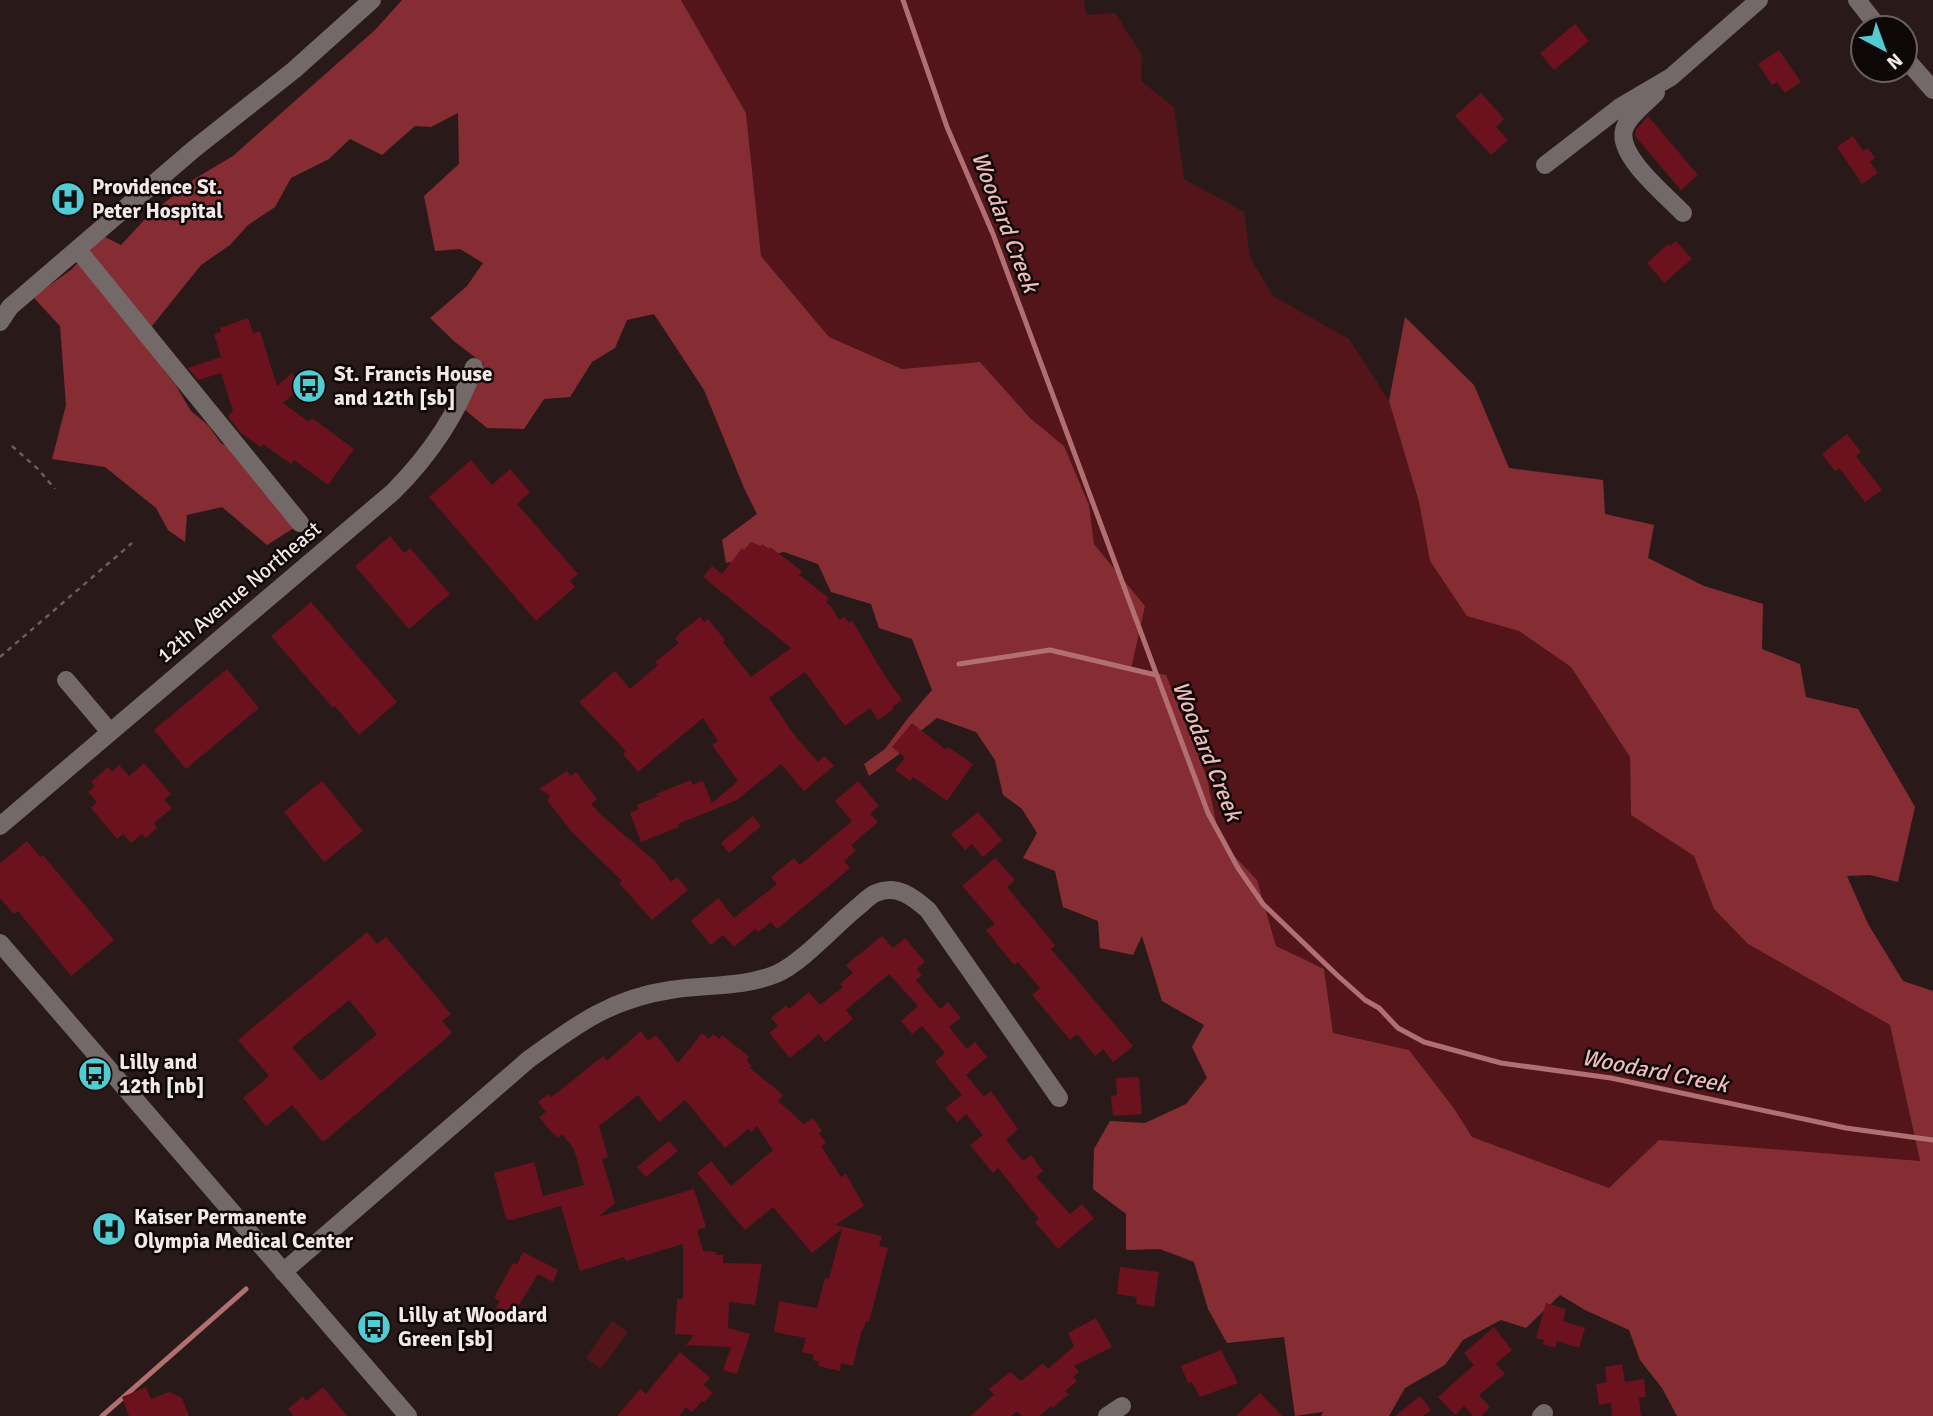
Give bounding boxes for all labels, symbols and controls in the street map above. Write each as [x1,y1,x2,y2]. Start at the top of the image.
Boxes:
north arrow [1849,14,1919,84]
text: N [1882,48,1907,74]
water label: Woodard Creek [965,148,1046,299]
place label: Providence St. Peter Hospital [92,174,223,224]
hospital icon: Providence St. Peter Hospital [49,180,87,218]
place label: St. Francis House and 12th [sb] [334,361,492,411]
bus stop icon: St. Francis House and 12th [sb] [290,367,328,405]
street label: 12th Avenue Northeast [152,516,326,668]
water label: Woodard Creek [1166,677,1249,828]
water label: Woodard Creek [1579,1043,1733,1100]
place label: Lilly and 12th [nb] [119,1049,205,1099]
bus stop icon: Lilly and 12th [nb] [76,1055,114,1093]
place label: Kaiser Permanente Olympia Medical Center [134,1204,354,1254]
hospital icon: Kaiser Permanente Olympia Medical Center [90,1210,128,1248]
place label: Lilly at Woodard Green [sb] [398,1302,547,1352]
bus stop icon: Lilly at Woodard Green [sb] [355,1308,393,1346]

